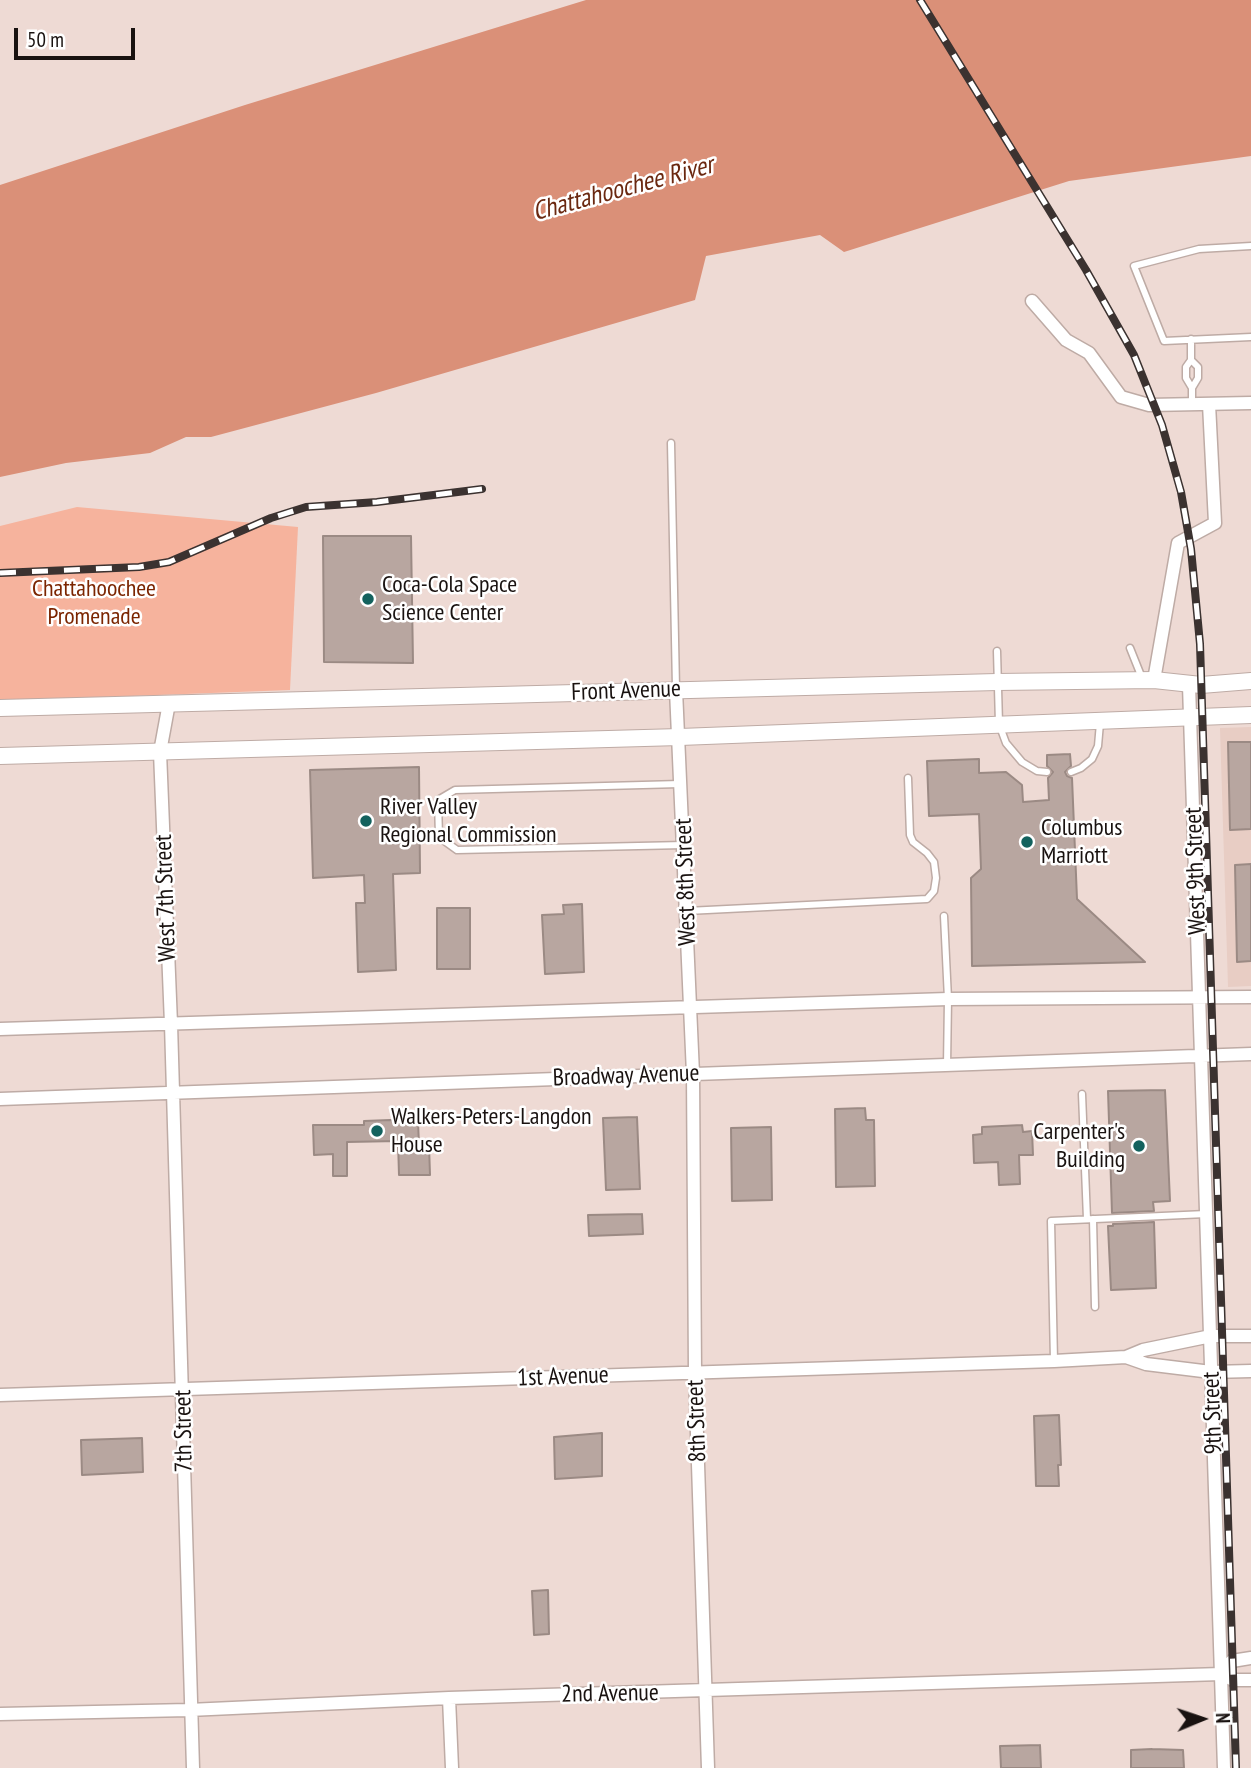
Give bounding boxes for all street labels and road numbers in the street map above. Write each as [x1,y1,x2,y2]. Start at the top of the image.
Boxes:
street label: Front Avenue [571,675,681,707]
street label: West 9th Street [1179,807,1213,935]
street label: West 8th Street [669,818,703,946]
street label: West 7th Street [149,834,183,962]
street label: Broadway Avenue [552,1059,700,1093]
street label: 1st Avenue [517,1361,609,1393]
street label: 9th Street [1197,1371,1229,1455]
street label: 8th Street [681,1379,713,1463]
street label: 7th Street [169,1389,199,1473]
street label: 2nd Avenue [561,1679,659,1709]

